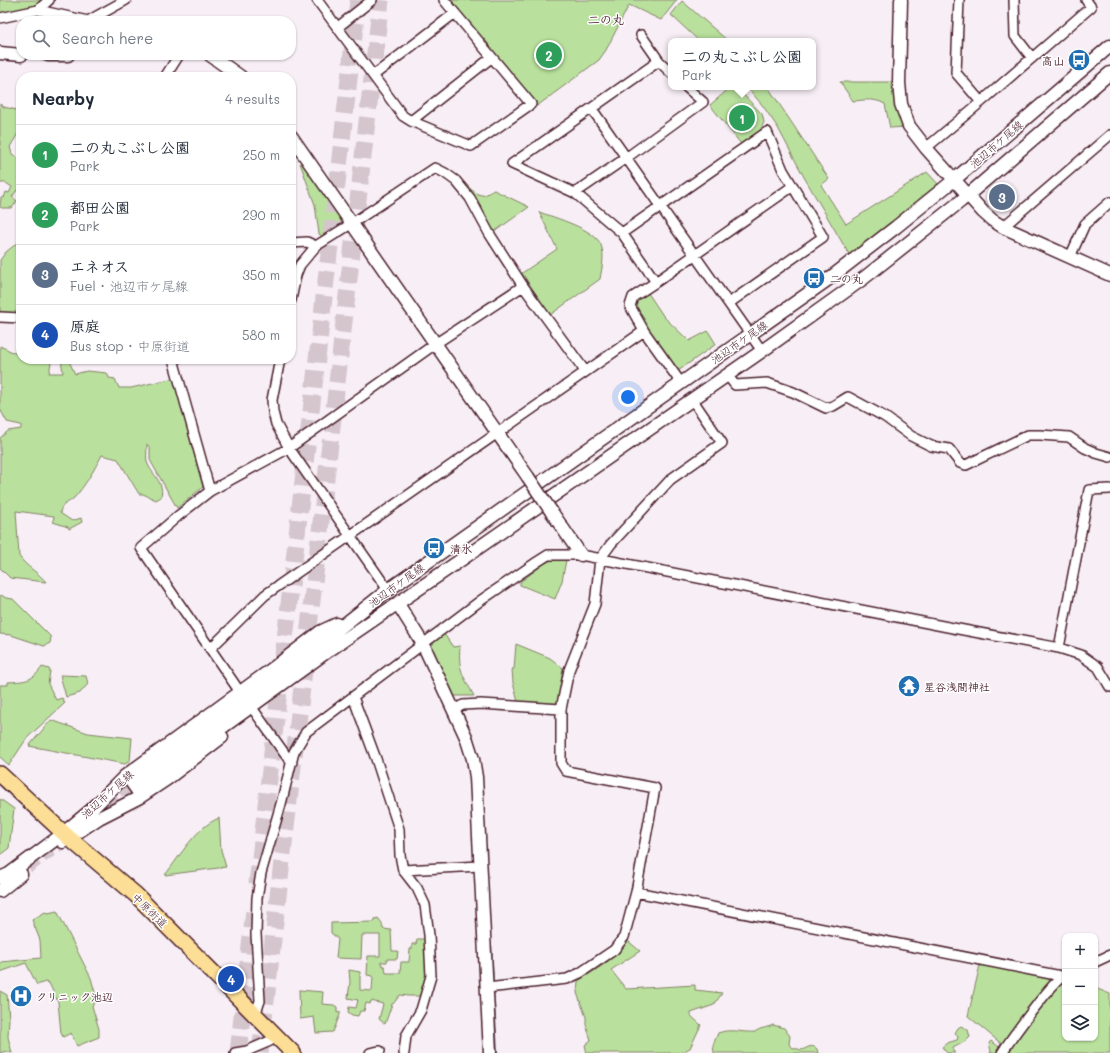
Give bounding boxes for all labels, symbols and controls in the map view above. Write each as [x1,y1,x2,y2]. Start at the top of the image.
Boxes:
district label: 二の丸 [588,11,624,27]
search box [16,16,296,60]
icon: search [30,27,52,49]
text: Search here [62,28,153,48]
popup [668,38,816,90]
pin: 2 [536,40,562,70]
text: 二の丸こぶし公園 [682,46,802,66]
bus stop icon: 高山 [1066,47,1092,73]
place label: 高山 [1042,53,1064,68]
text: Park [682,66,711,83]
text: Nearby [32,87,94,109]
text: 4 results [225,90,280,107]
pin: 1 [729,103,755,133]
street label: 池辺市ケ尾線 [966,117,1026,171]
text: 二の丸こぶし公園 [70,137,190,157]
text: 1 [42,146,48,163]
text: 250 m [243,146,280,163]
text: Park [70,157,99,174]
pin: 3 [989,182,1015,212]
text: 都田公園 [70,197,130,217]
text: 2 [41,206,49,223]
text: 290 m [243,206,280,223]
text: Park [70,217,99,234]
text: エネオス [70,256,129,276]
bus stop icon: 二の丸 [801,265,827,291]
text: 3 [41,266,49,283]
text: 350 m [242,266,280,283]
place label: 二の丸 [830,271,863,286]
text: Fuel · 池辺市ケ尾線 [70,277,188,294]
text: 原庭 [70,316,100,336]
street label: 池辺市ケ尾線 [708,317,770,367]
text: 4 [41,326,49,343]
text: 580 m [242,326,280,343]
text: Bus stop · 中原街道 [70,337,189,354]
your location [618,387,638,407]
bus stop icon: 清水 [421,535,447,561]
place label: 清水 [450,541,472,556]
street label: 池辺市ケ尾線 [365,560,427,610]
temple icon: 星谷浅間神社 [896,673,922,699]
place label: 星谷浅間神社 [924,679,990,694]
street label: 池辺市ケ尾線 [77,766,137,822]
street label: 中原街道 [129,889,171,931]
map controls [1062,933,1098,1041]
button: + [1062,933,1098,969]
pin: 4 [218,964,244,994]
button: − [1062,969,1098,1005]
hospital icon: クリニック池辺 [8,983,34,1009]
place label: クリニック池辺 [36,989,113,1004]
button: layers [1062,1005,1098,1041]

